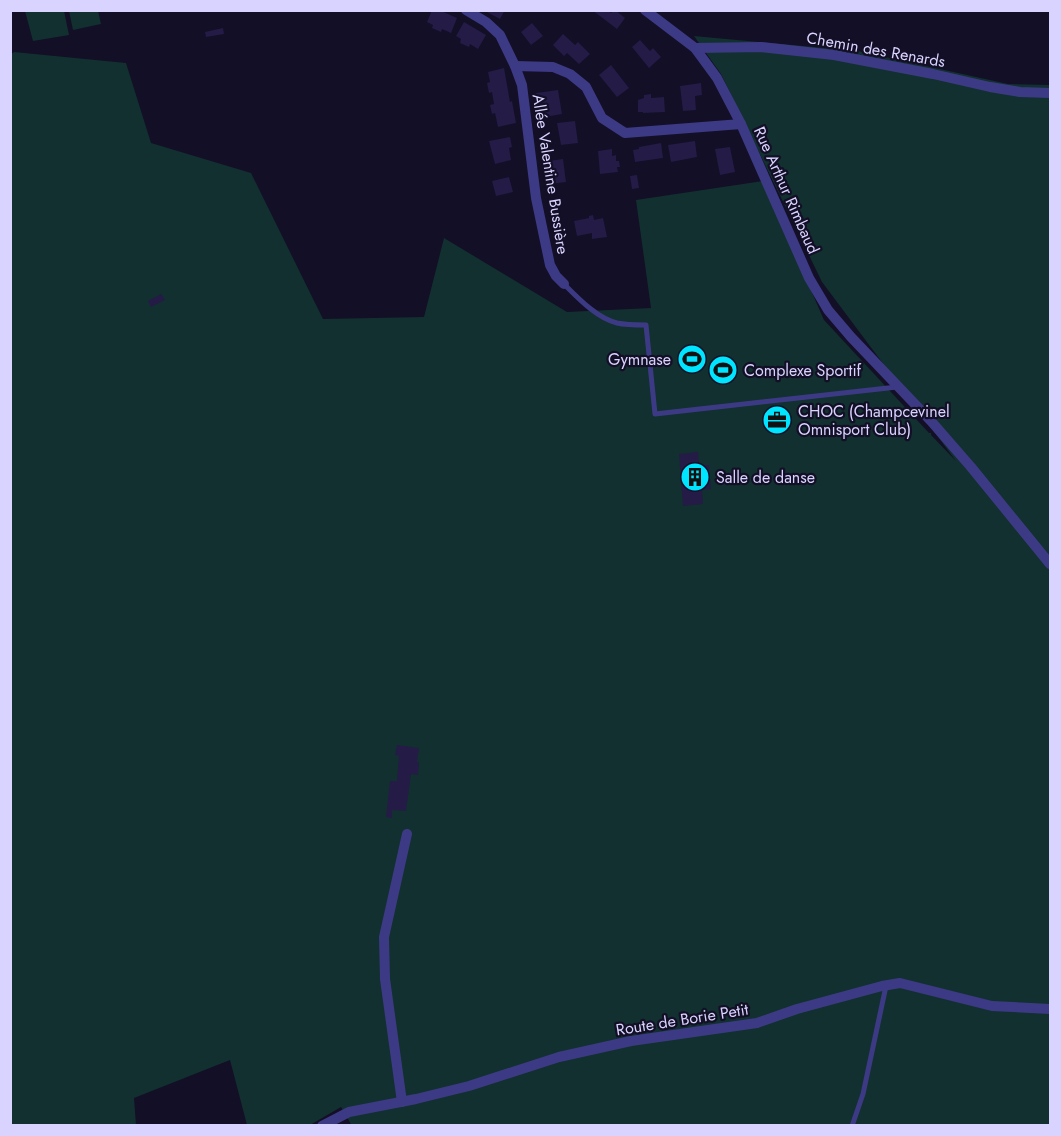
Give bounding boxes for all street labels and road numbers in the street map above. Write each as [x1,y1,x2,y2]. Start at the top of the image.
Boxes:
street label: Chemin des Renards [805,26,947,73]
street label: Allée Valentine Bussière [526,92,575,256]
street label: Rue Arthur Rimbaud [748,123,825,258]
street label: Route de Borie Petit [614,998,750,1041]

